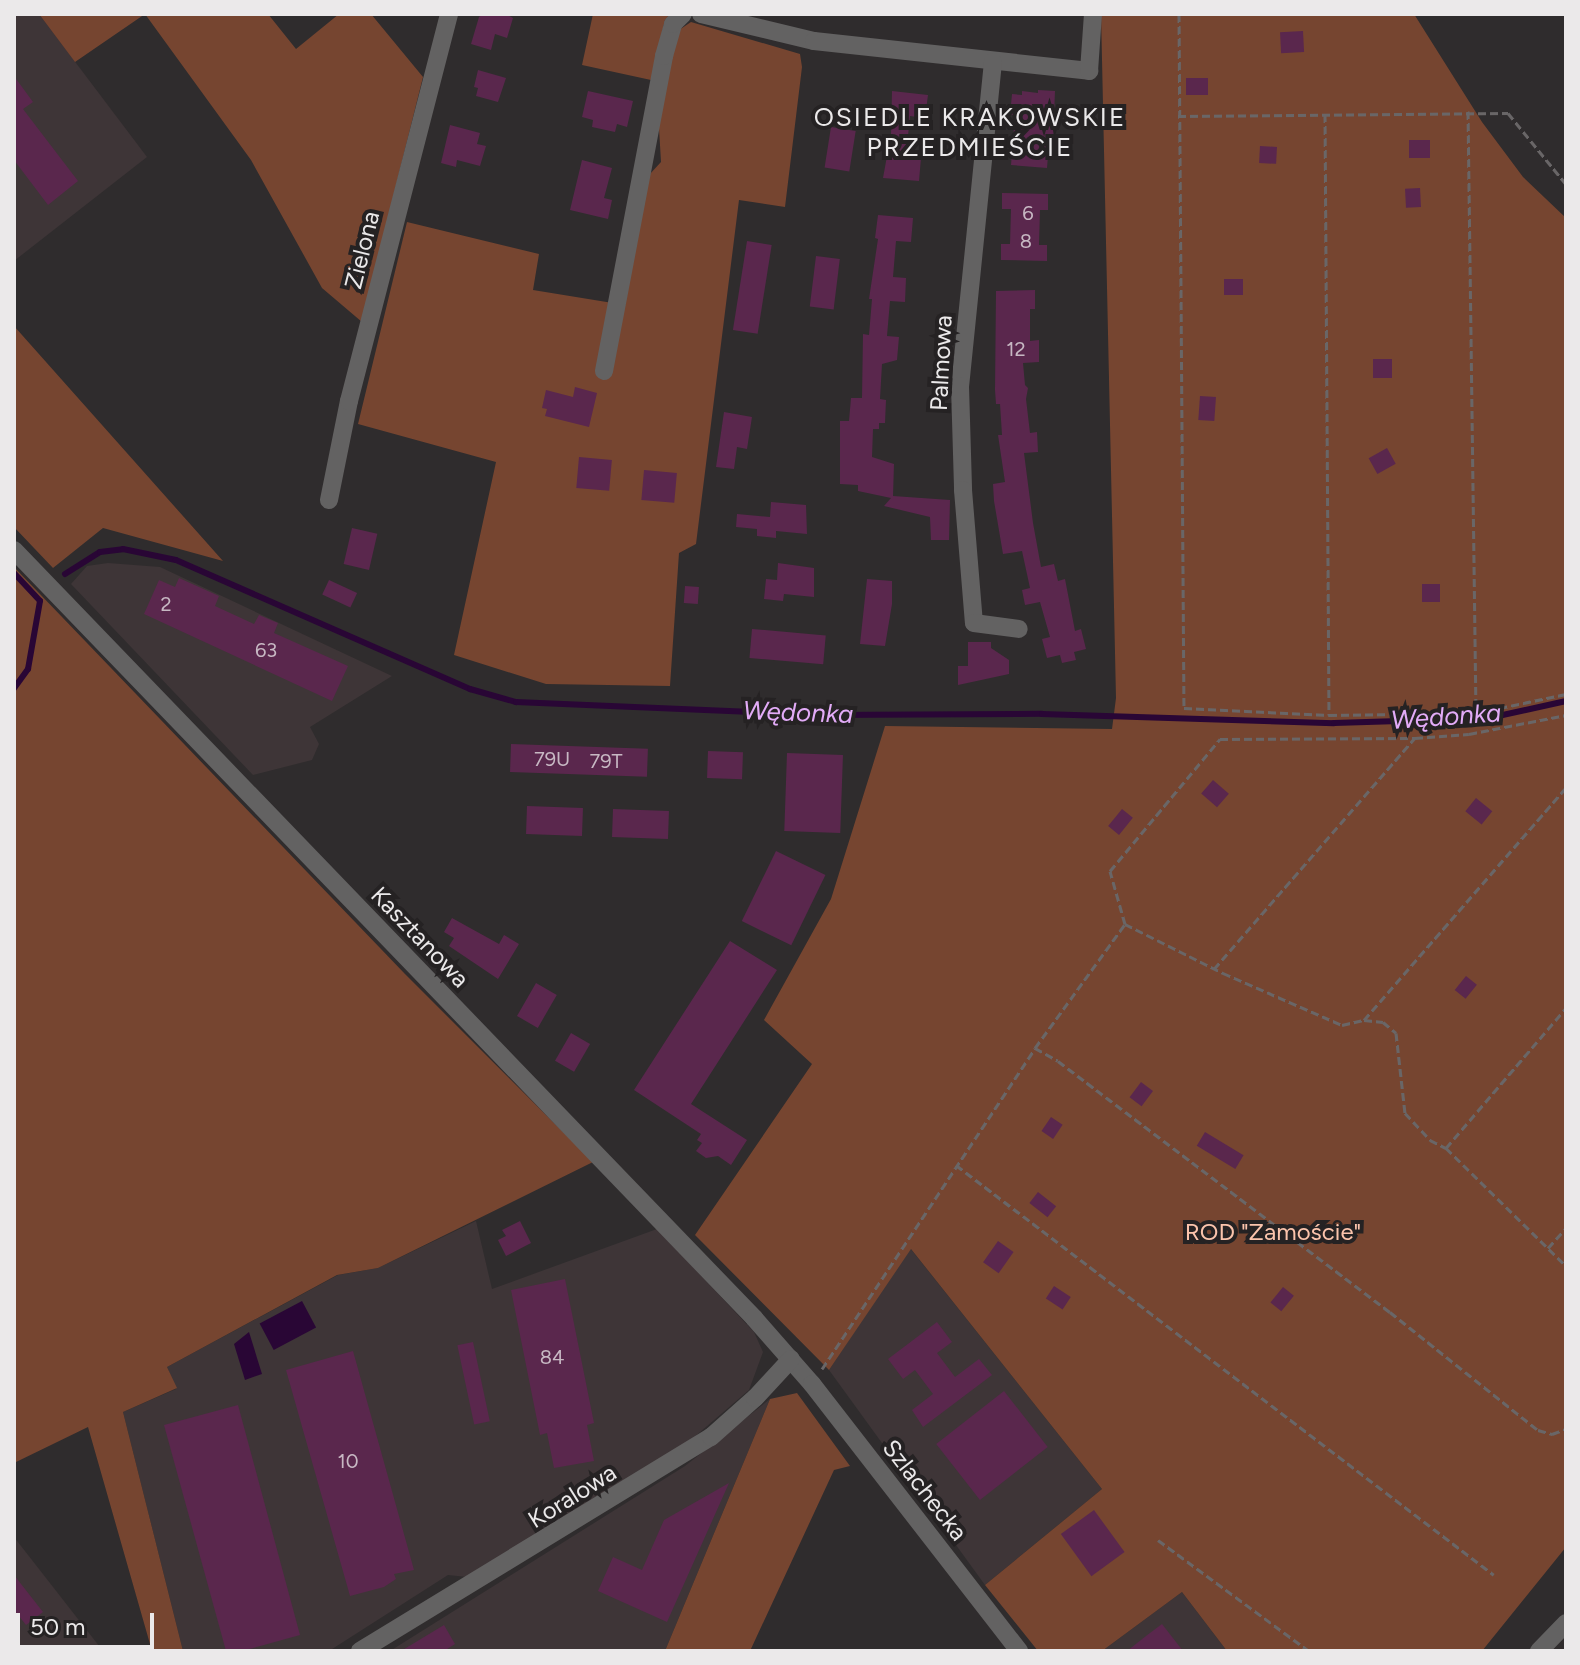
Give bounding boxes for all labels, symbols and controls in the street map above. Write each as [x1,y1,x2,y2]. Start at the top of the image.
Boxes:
district label: OSIEDLE KRAKOWSKIE PRZEDMIEŚCIE [814,102,1126,164]
house number: 6 [1022,201,1034,225]
street label: Zielona [338,208,386,292]
house number: 8 [1020,229,1032,253]
street label: Palmowa [924,314,958,412]
house number: 12 [1006,337,1026,361]
house number: 2 [160,592,172,616]
house number: 63 [255,638,277,662]
water label: Wędonka [742,695,854,731]
water label: Wędonka [1390,698,1502,736]
house number: 79U [534,747,570,771]
house number: 79T [589,749,623,773]
street label: Kasztanowa [365,881,475,993]
park label: ROD "Zamoście" [1185,1218,1361,1246]
house number: 84 [540,1345,564,1369]
street label: Szlachecka [877,1434,973,1546]
house number: 10 [337,1449,359,1473]
street label: Koralowa [523,1458,621,1534]
scale bar [20,1597,158,1647]
text: 50 m [30,1612,86,1641]

